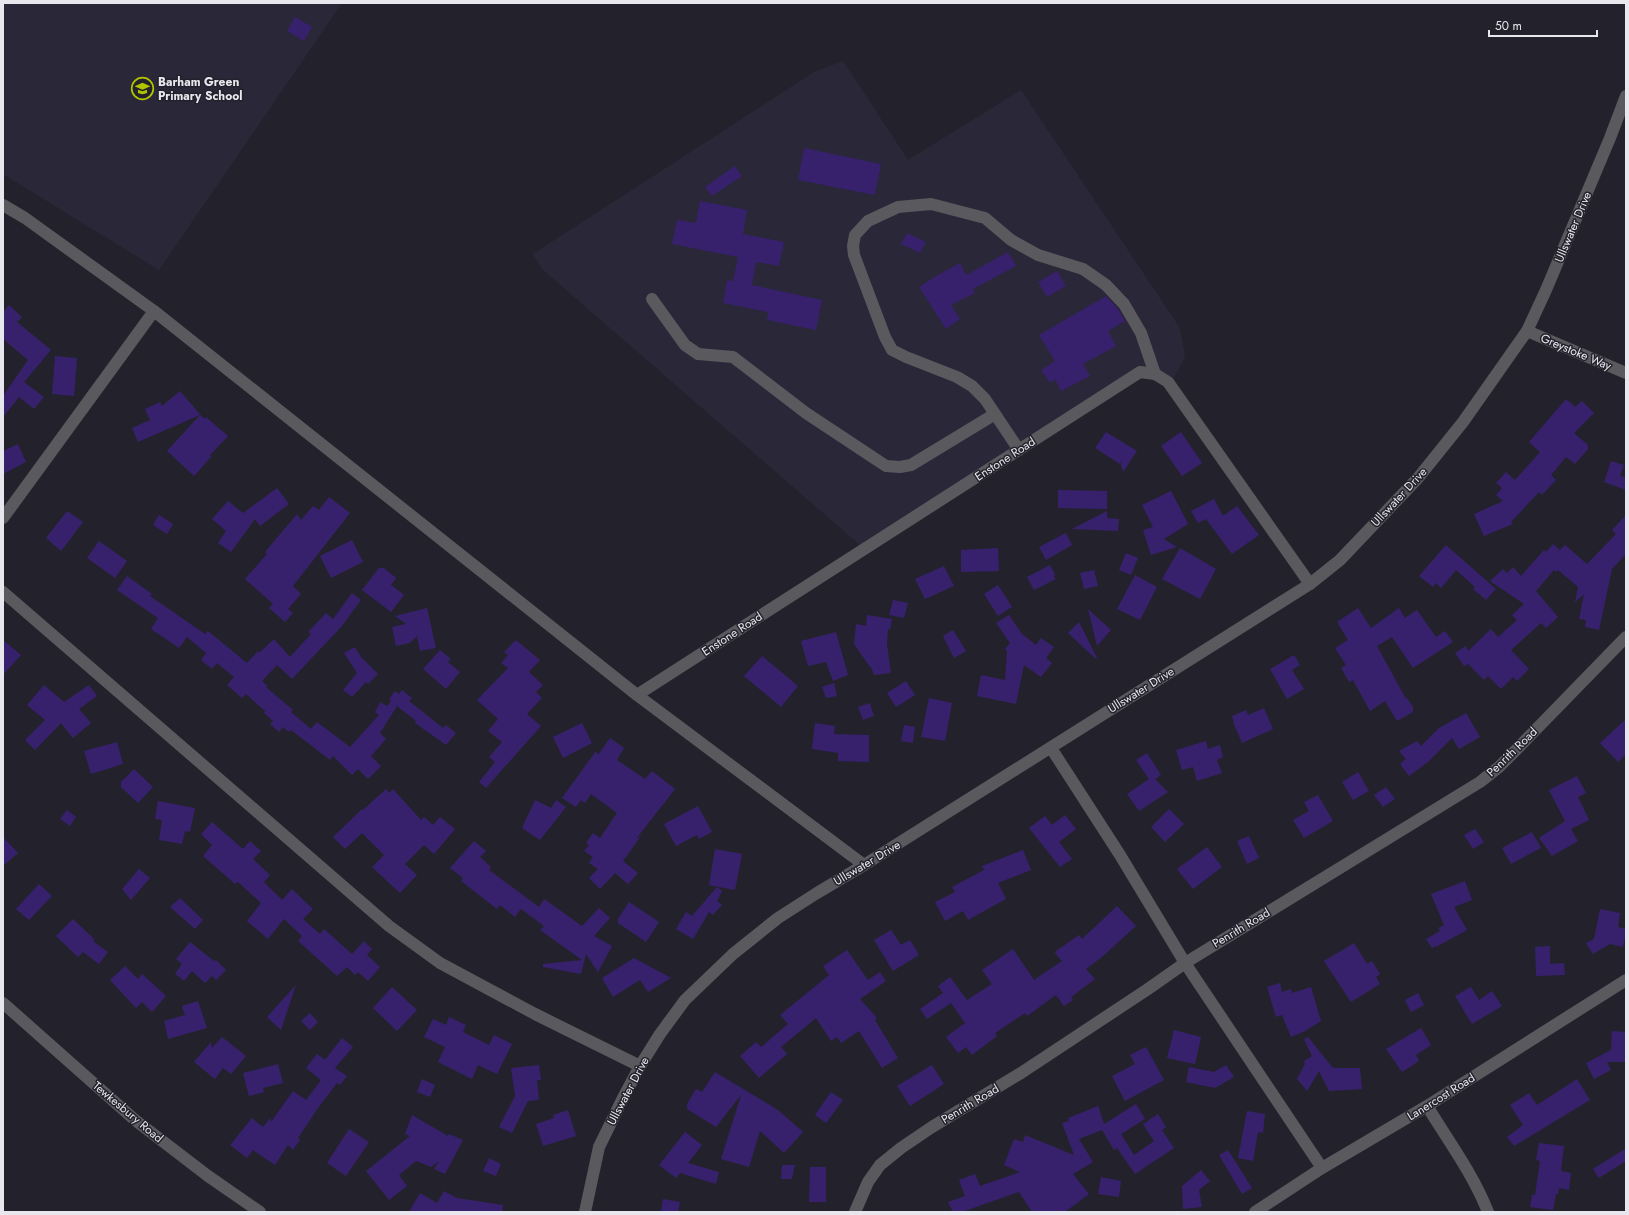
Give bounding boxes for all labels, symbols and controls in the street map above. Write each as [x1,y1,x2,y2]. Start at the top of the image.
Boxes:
scale bar [1489,12,1597,38]
text: 50 m [1495,17,1522,35]
place label: Barham Green Primary School [158,73,243,105]
school or university icon: Barham Green Primary School [130,76,156,102]
street label: Ullswater Drive [1550,189,1596,265]
street label: Greystoke Way [1538,329,1615,375]
street label: Enstone Road [971,433,1039,485]
street label: Ullswater Drive [1367,463,1431,531]
street label: Enstone Road [698,608,766,660]
street label: Ullswater Drive [1104,662,1178,718]
street label: Penrith Road [1483,723,1541,781]
street label: Ullswater Drive [830,836,904,890]
street label: Penrith Road [1209,904,1273,952]
street label: Ullswater Drive [602,1054,654,1128]
street label: Lanercost Road [1404,1069,1478,1125]
street label: Tewkesbury Road [89,1077,167,1147]
street label: Penrith Road [938,1080,1002,1128]

